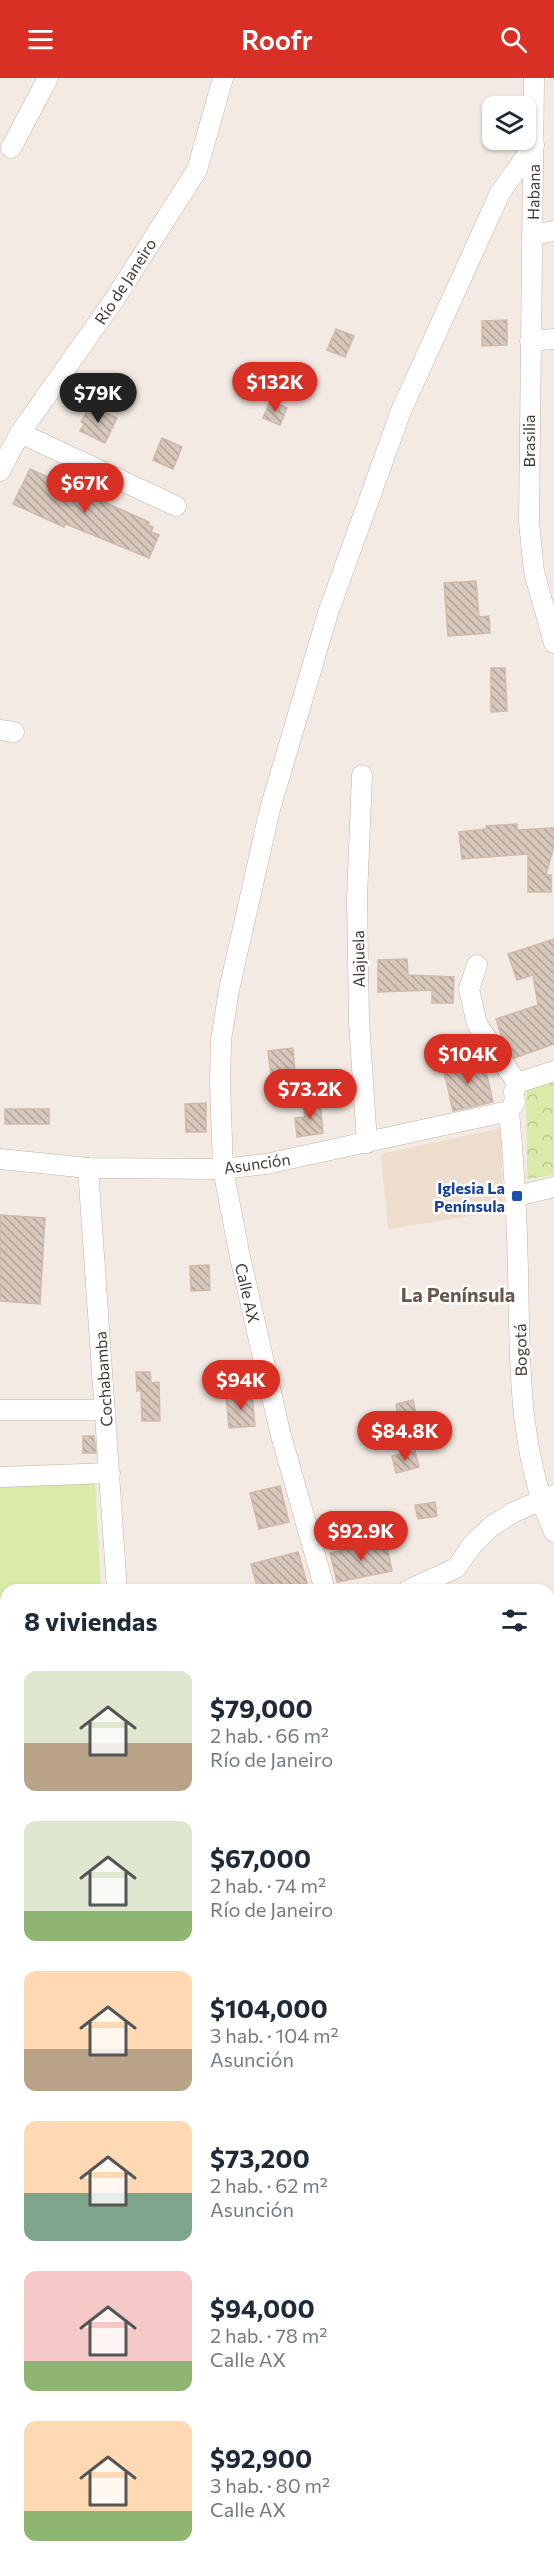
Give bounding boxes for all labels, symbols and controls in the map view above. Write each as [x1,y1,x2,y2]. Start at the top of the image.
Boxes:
icon: menu [24,23,57,56]
text: Roofr [241,23,313,56]
icon: search [497,23,530,56]
map controls [482,96,536,150]
button: layers [482,96,536,150]
street label: Habana [523,164,543,220]
street label: Río de Janeiro [90,234,160,328]
pin: $132K [233,362,317,413]
text: $132K [246,369,304,393]
pin: $79K [62,373,134,424]
text: $79K [74,380,122,404]
street label: Brasilia [519,415,538,467]
pin: $67K [49,463,121,514]
text: $67K [61,470,109,494]
street label: Alajuela [348,930,368,988]
pin: $104K [426,1034,510,1085]
text: $104K [438,1041,498,1065]
pin: $73.2K [261,1069,359,1120]
text: $73.2K [278,1076,342,1100]
street label: Asunción [222,1149,292,1177]
place label: Iglesia La Península [434,1178,505,1215]
marker: Iglesia La Península [510,1189,524,1203]
street label: Calle AX [232,1261,264,1325]
district label: La Península [401,1282,515,1306]
street label: Bogotá [510,1323,530,1377]
street label: Cochabamba [90,1331,116,1427]
pin: $94K [205,1360,277,1411]
text: $94K [216,1367,266,1391]
pin: $84.8K [356,1411,454,1462]
text: $84.8K [371,1418,439,1442]
pin: $92.9K [312,1511,410,1562]
text: $92.9K [328,1518,394,1542]
icon: filters [498,1604,531,1637]
text: 8 viviendas [24,1605,158,1636]
text: $79,000 [210,1692,313,1723]
icon: home [72,1695,144,1767]
text: 2 hab. · 66 m² [210,1723,329,1747]
text: Río de Janeiro [210,1747,333,1771]
text: $67,000 [210,1842,311,1873]
icon: home [72,1845,144,1917]
text: 2 hab. · 74 m² [210,1873,326,1897]
text: Río de Janeiro [210,1897,333,1921]
text: $104,000 [210,1992,328,2023]
icon: home [72,1995,144,2067]
text: 3 hab. · 104 m² [210,2023,339,2047]
text: Asunción [210,2047,294,2071]
text: $73,200 [210,2142,310,2173]
icon: home [72,2145,144,2217]
text: 2 hab. · 62 m² [210,2173,328,2197]
text: Asunción [210,2197,294,2221]
text: $94,000 [210,2292,315,2323]
icon: home [72,2295,144,2367]
text: 2 hab. · 78 m² [210,2323,327,2347]
text: Calle AX [210,2347,286,2371]
text: $92,900 [210,2442,312,2473]
icon: home [72,2445,144,2517]
text: 3 hab. · 80 m² [210,2473,330,2497]
text: Calle AX [210,2497,286,2521]

